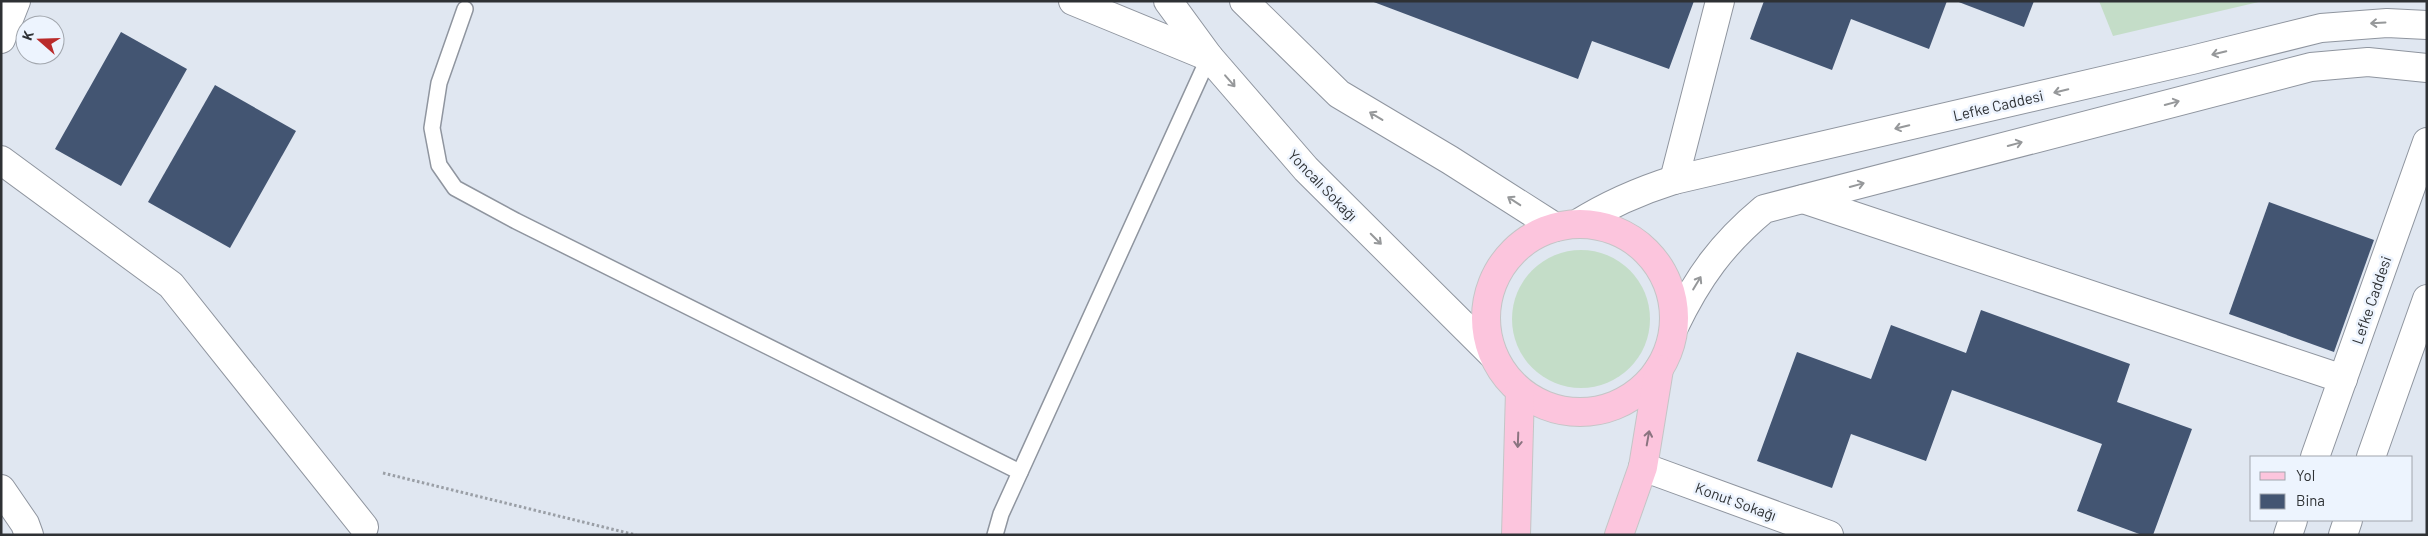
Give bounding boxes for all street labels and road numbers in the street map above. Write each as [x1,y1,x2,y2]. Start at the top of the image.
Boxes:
street label: Lefke Caddesi [1951,86,2045,124]
street label: Yoncalı Sokağı [1285,146,1361,224]
street label: Lefke Caddesi [2348,254,2394,346]
street label: Konut Sokağı [1693,478,1779,524]

